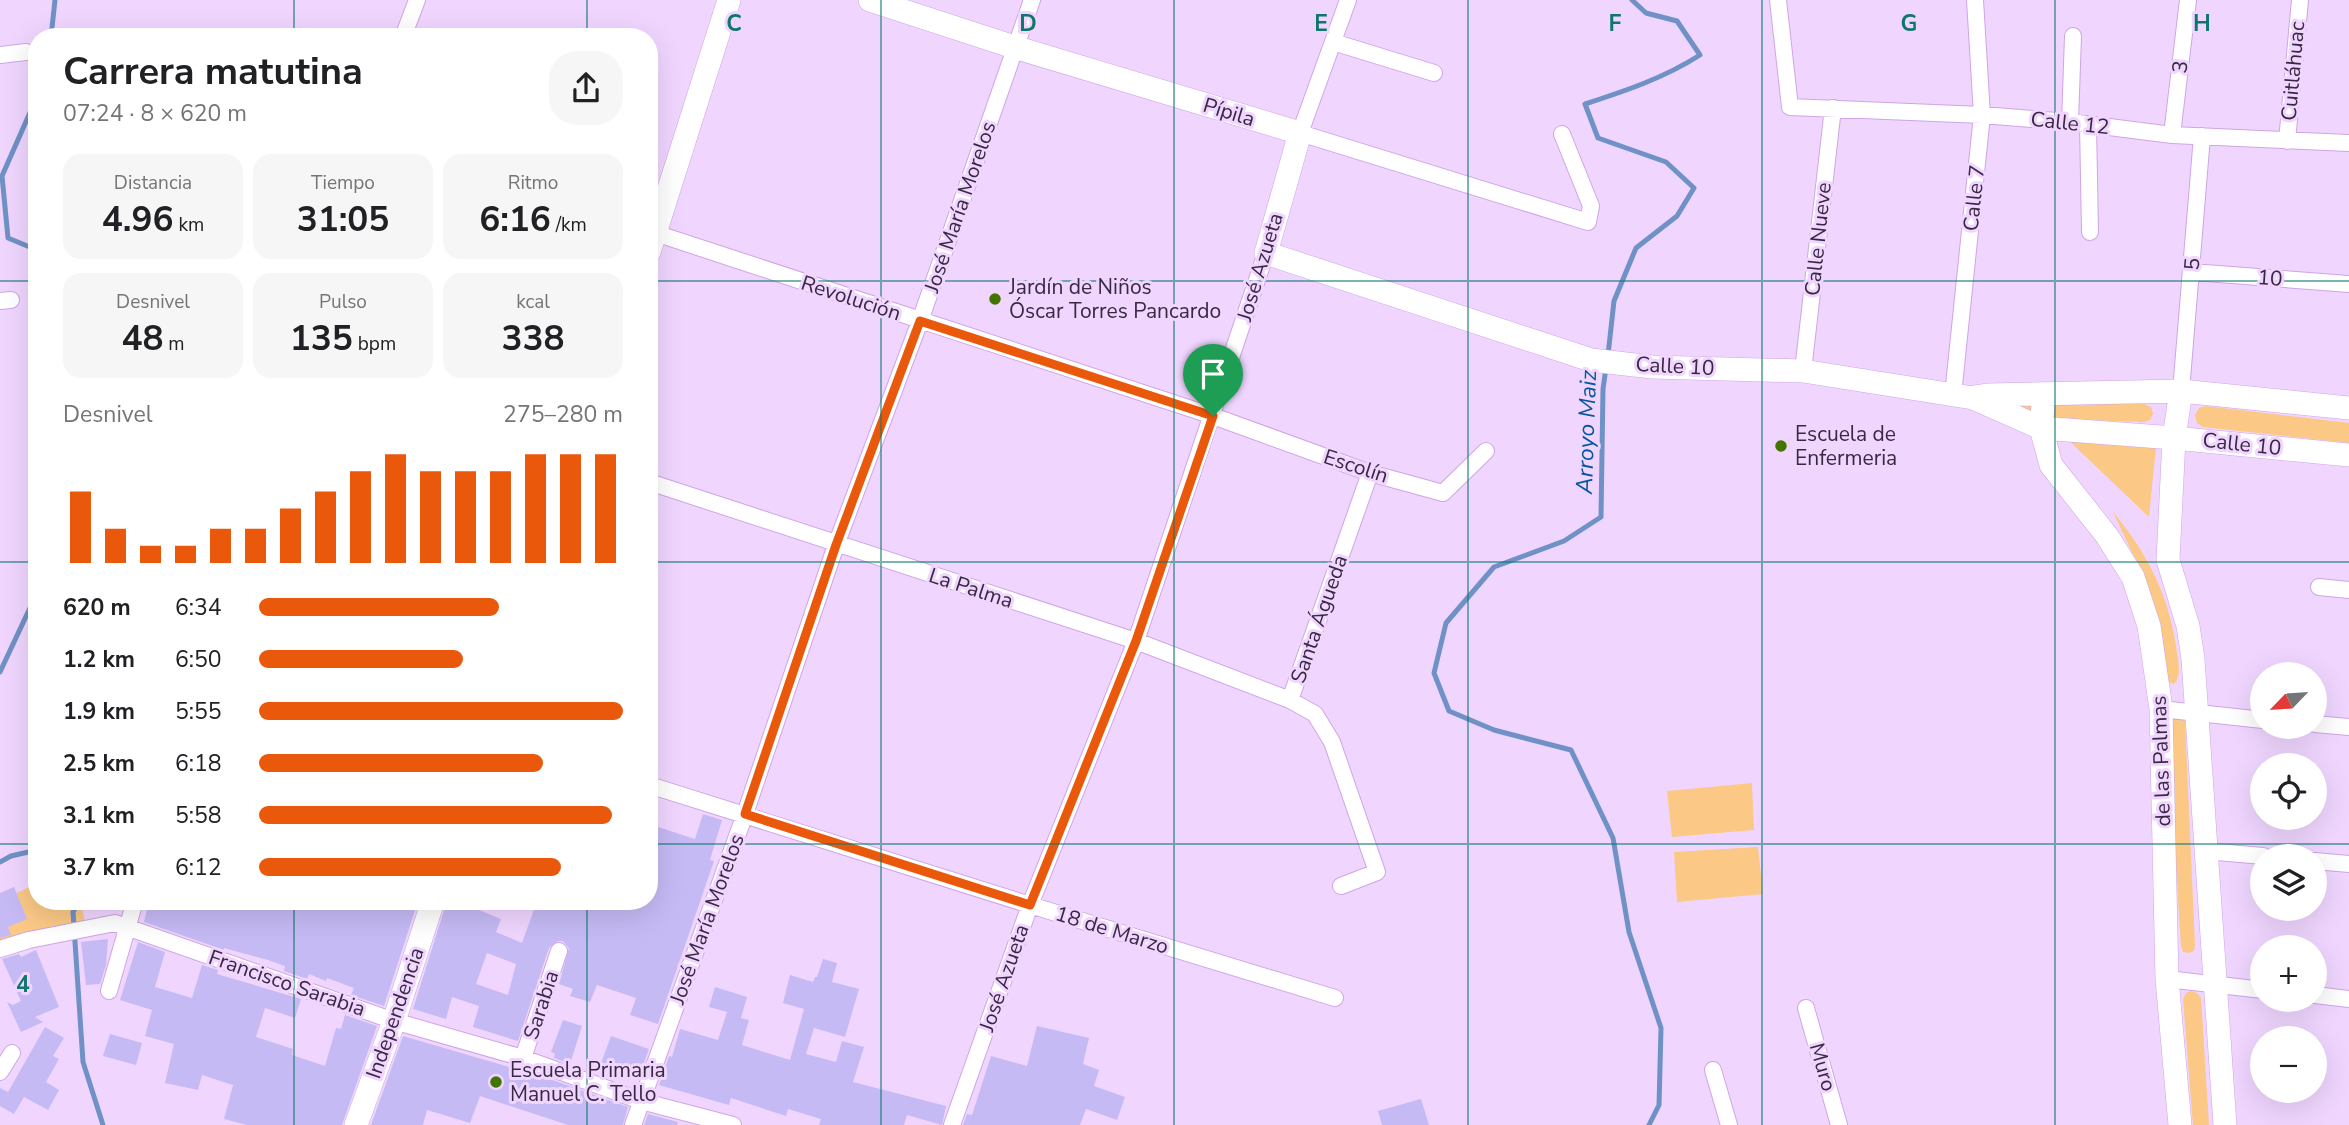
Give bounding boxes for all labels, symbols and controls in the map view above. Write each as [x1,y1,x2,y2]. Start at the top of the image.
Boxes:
text: C [726,8,742,39]
text: D [1019,8,1037,39]
text: E [1314,8,1328,39]
text: F [1609,8,1622,39]
text: G [1901,8,1917,39]
text: H [2193,8,2211,39]
street label: Cuitláhuac [2275,20,2311,122]
text: Carrera matutina [63,46,363,97]
button: share [549,51,623,125]
street label: 3 [2165,59,2195,75]
street label: Pípila [1200,91,1258,133]
text: 07:24 · 8 × 620 m [63,98,247,129]
street label: Calle 12 [2029,105,2111,141]
street label: José María Morelos [917,118,1002,297]
street label: Calle 7 [1957,164,1991,232]
text: Distancia [114,170,192,196]
text: Tiempo [311,170,375,196]
text: Ritmo [508,170,558,196]
street label: Calle Nueve [1798,181,1838,297]
text: 4.96 [102,196,174,243]
text: 31:05 [297,196,389,243]
text: 6:16 [479,196,551,243]
street label: José Azueta [1230,210,1290,325]
text: km [174,212,204,238]
text: /km [551,212,587,238]
street label: 5 [2178,256,2206,272]
street label: 10 [2256,263,2284,293]
street label: Revolución [798,269,904,327]
place label: Jardín de Niños Óscar Torres Pancardo [1008,273,1221,325]
text: Desnivel [116,289,190,315]
text: Pulso [319,289,367,315]
text: kcal [516,289,550,315]
marker: Jardín de Niños Óscar Torres Pancardo [987,291,1003,307]
text: 48 [121,315,163,362]
text: 135 [290,315,353,362]
text: 338 [501,315,565,362]
text: m [163,331,185,357]
text: bpm [353,331,396,357]
pin [1183,344,1243,416]
street label: Calle 10 [1635,350,1715,382]
icon: arrive [1194,355,1232,393]
water label: Arroyo Maiz [1569,369,1604,495]
text: Desnivel [63,399,153,430]
text: 275–280 m [503,399,623,430]
place label: Escuela de Enfermeria [1795,420,1897,472]
street label: Calle 10 [2201,426,2283,462]
marker: Escuela de Enfermeria [1773,438,1789,454]
street label: Escolín [1320,442,1392,490]
street label: Santa Águeda [1284,551,1354,687]
street label: La Palma [925,561,1017,615]
text: 620 m [63,592,131,623]
text: 6:34 [175,592,222,623]
text: 1.2 km [63,644,135,675]
text: 6:50 [175,644,222,675]
north arrow [2250,662,2328,738]
map controls [2250,662,2327,1103]
street label: de las Palmas [2145,695,2177,827]
text: 1.9 km [63,696,135,727]
text: 5:55 [175,696,222,727]
text: 2.5 km [63,748,135,779]
text: 6:18 [175,748,222,779]
button: locate [2250,753,2327,830]
text: 3.1 km [63,800,135,831]
text: 5:58 [175,800,222,831]
street label: José María Morelos [663,830,751,1009]
button: layers [2250,844,2327,921]
text: 3.7 km [63,852,135,883]
text: 6:12 [175,852,222,883]
street label: 18 de Marzo [1052,899,1172,961]
street label: José Azueta [972,921,1035,1036]
button: + [2250,935,2327,1012]
street label: Francisco Sarabia [205,943,369,1023]
street label: Independencia [359,944,431,1082]
street label: Sarabia [517,967,565,1043]
text: 4 [16,969,30,1000]
button: − [2250,1026,2327,1103]
street label: Muro [1803,1040,1843,1094]
place label: Escuela Primaria Manuel C. Tello [510,1056,666,1108]
marker: Escuela Primaria Manuel C. Tello [488,1074,504,1090]

